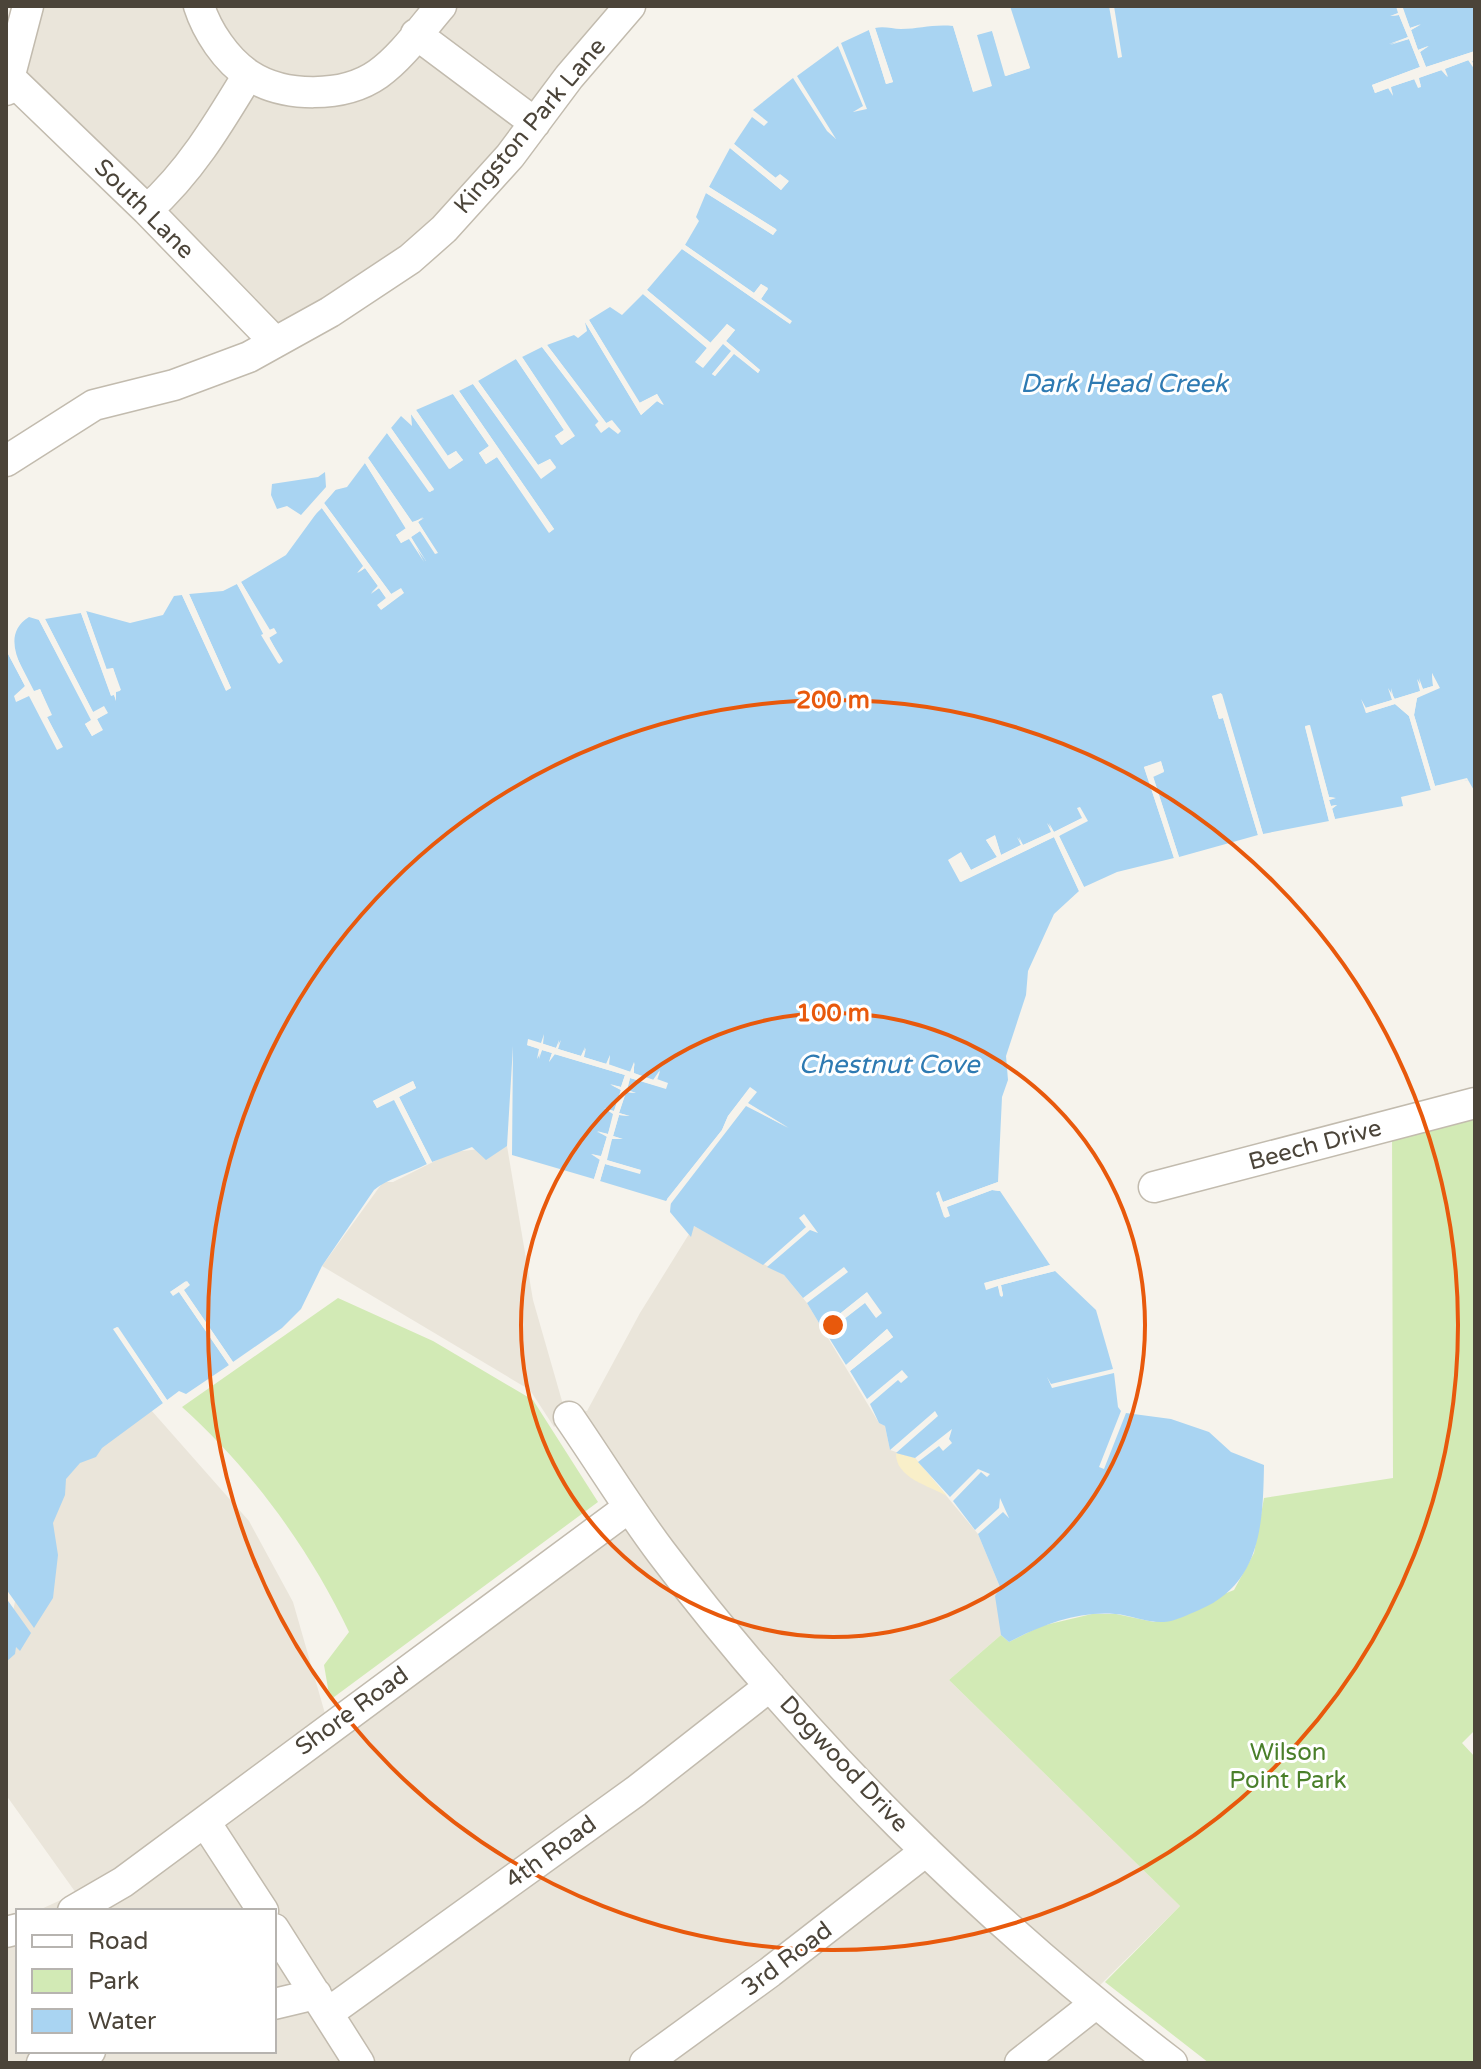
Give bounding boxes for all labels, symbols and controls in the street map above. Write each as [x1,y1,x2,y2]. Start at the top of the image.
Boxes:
street label: Kingston Park Lane [448,32,612,220]
street label: South Lane [88,153,200,265]
water label: Dark Head Creek [1020,368,1230,399]
text: 200 m [796,686,870,715]
text: 100 m [796,999,870,1028]
water label: Chestnut Cove [799,1049,981,1080]
street label: Beech Drive [1245,1113,1385,1177]
centre of rings [819,1311,847,1339]
street label: Shore Road [290,1660,414,1762]
street label: Dogwood Drive [773,1690,915,1838]
park label: Wilson Point Park [1229,1738,1347,1795]
street label: 4th Road [500,1809,602,1895]
legend [16,1909,276,2053]
street label: 3rd Road [736,1916,838,2002]
text: Road [88,1927,148,1956]
text: Park [88,1967,139,1996]
text: Water [88,2007,157,2036]

